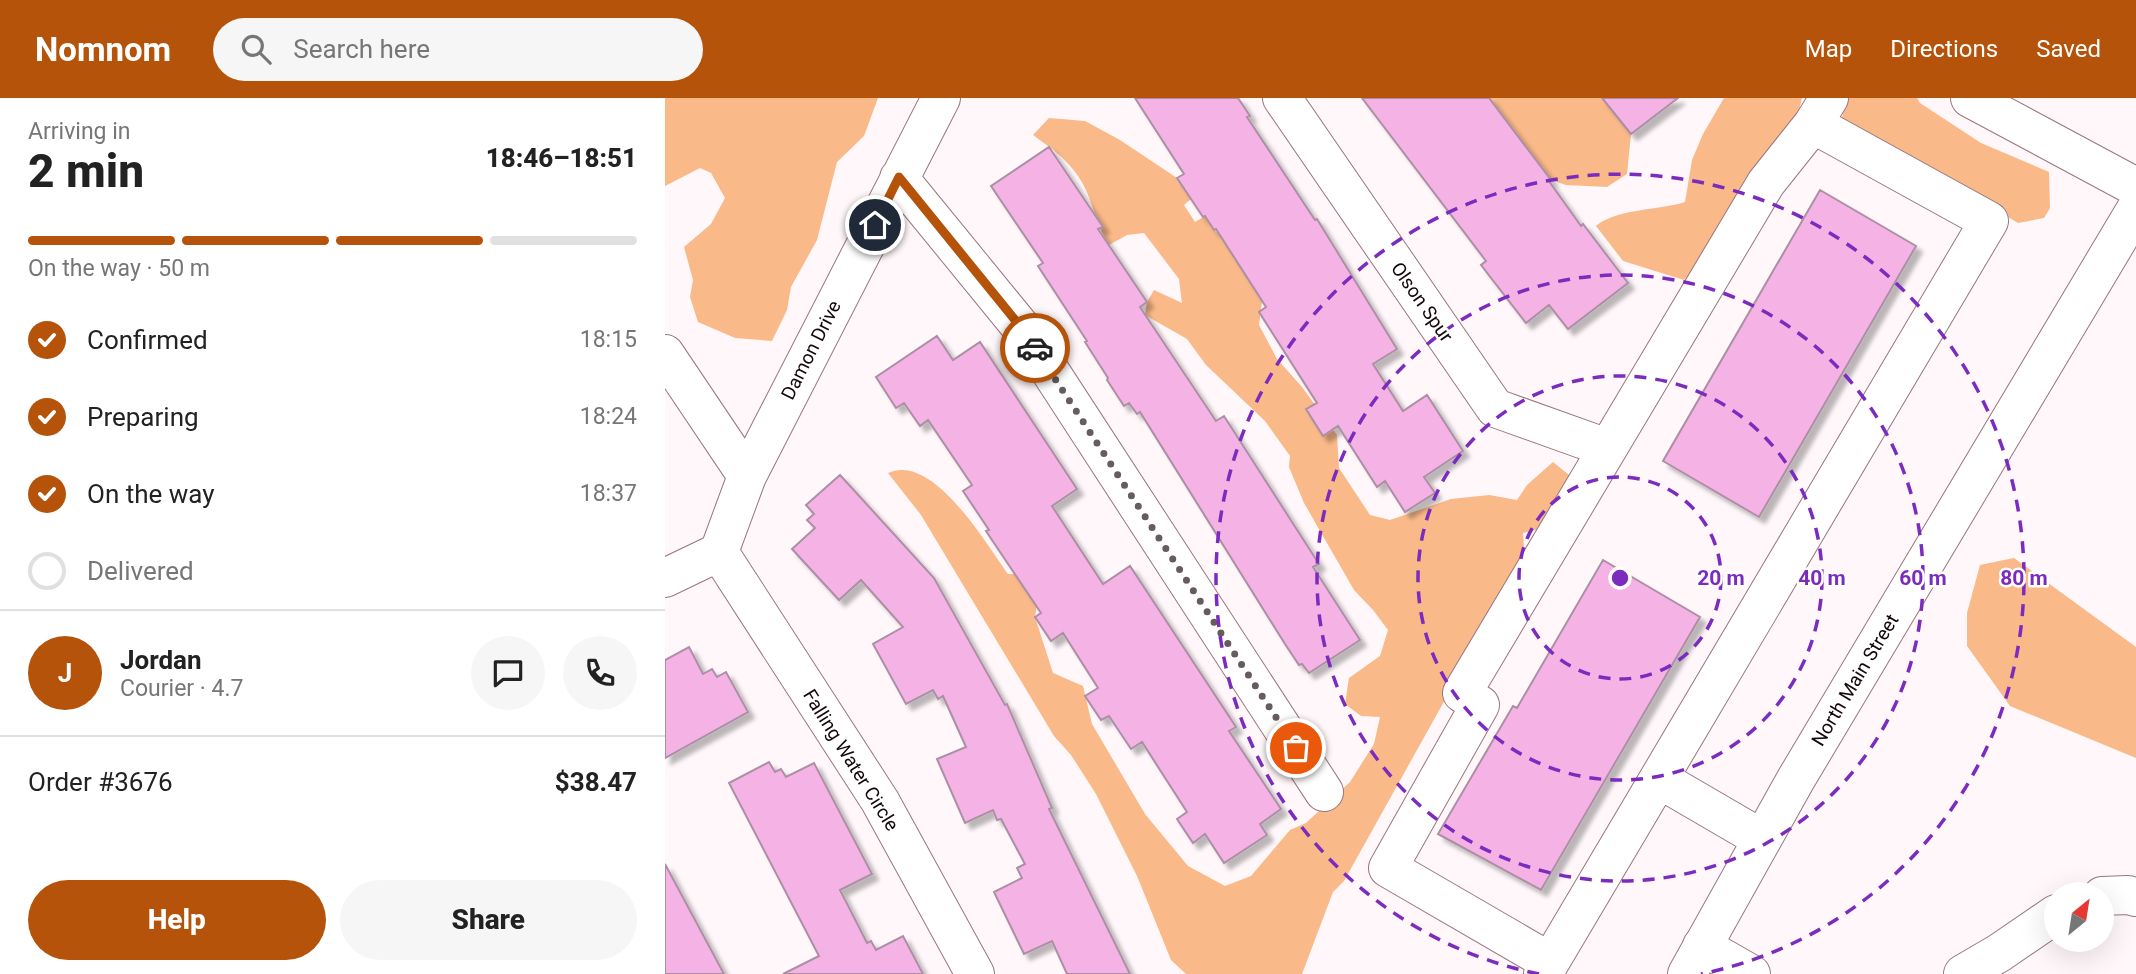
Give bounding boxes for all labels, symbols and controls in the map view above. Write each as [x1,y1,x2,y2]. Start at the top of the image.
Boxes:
search box [213,18,703,81]
text: Nomnom [35,30,171,69]
icon: search [237,30,275,68]
text: Search here [293,34,430,64]
text: Map [1805,35,1852,63]
text: Directions [1890,35,1998,63]
text: Saved [2036,35,2101,63]
text: Arriving in [28,118,131,145]
text: 18:46–18:51 [486,143,637,173]
text: 2 min [28,144,144,198]
pin [845,195,905,255]
icon: home [856,206,894,244]
text: On the way · 50 m [28,255,210,282]
street label: Olson Spur [1386,258,1458,347]
street label: Damon Drive [776,297,846,403]
courier [1000,313,1070,383]
icon: check [28,321,66,359]
text: Confirmed [87,325,208,355]
text: 18:15 [580,326,637,353]
icon: car [1016,329,1054,367]
icon: check [28,398,66,436]
text: Preparing [87,402,199,432]
text: 18:24 [580,403,637,430]
icon: check [28,475,66,513]
text: On the way [87,479,215,509]
text: 18:37 [580,480,637,507]
text: Delivered [87,556,194,586]
centre of rings [1608,566,1632,590]
text: 20 m [1697,566,1745,590]
text: 40 m [1798,566,1846,590]
text: 60 m [1899,566,1947,590]
text: 80 m [2000,566,2048,590]
street label: North Main Street [1807,610,1903,750]
button: chat [471,636,545,710]
button: phone [563,636,637,710]
text: Jordan [120,645,202,675]
text: J [58,658,72,688]
text: Courier · 4.7 [120,675,243,702]
street label: Falling Water Circle [798,685,904,835]
pin [1266,718,1326,778]
icon: bag [1277,729,1315,767]
text: Order #3676 [28,767,173,797]
text: $38.47 [555,767,637,797]
button: Help [28,880,326,960]
button: Share [340,880,637,960]
north arrow [2044,882,2114,952]
map controls [2044,882,2114,952]

